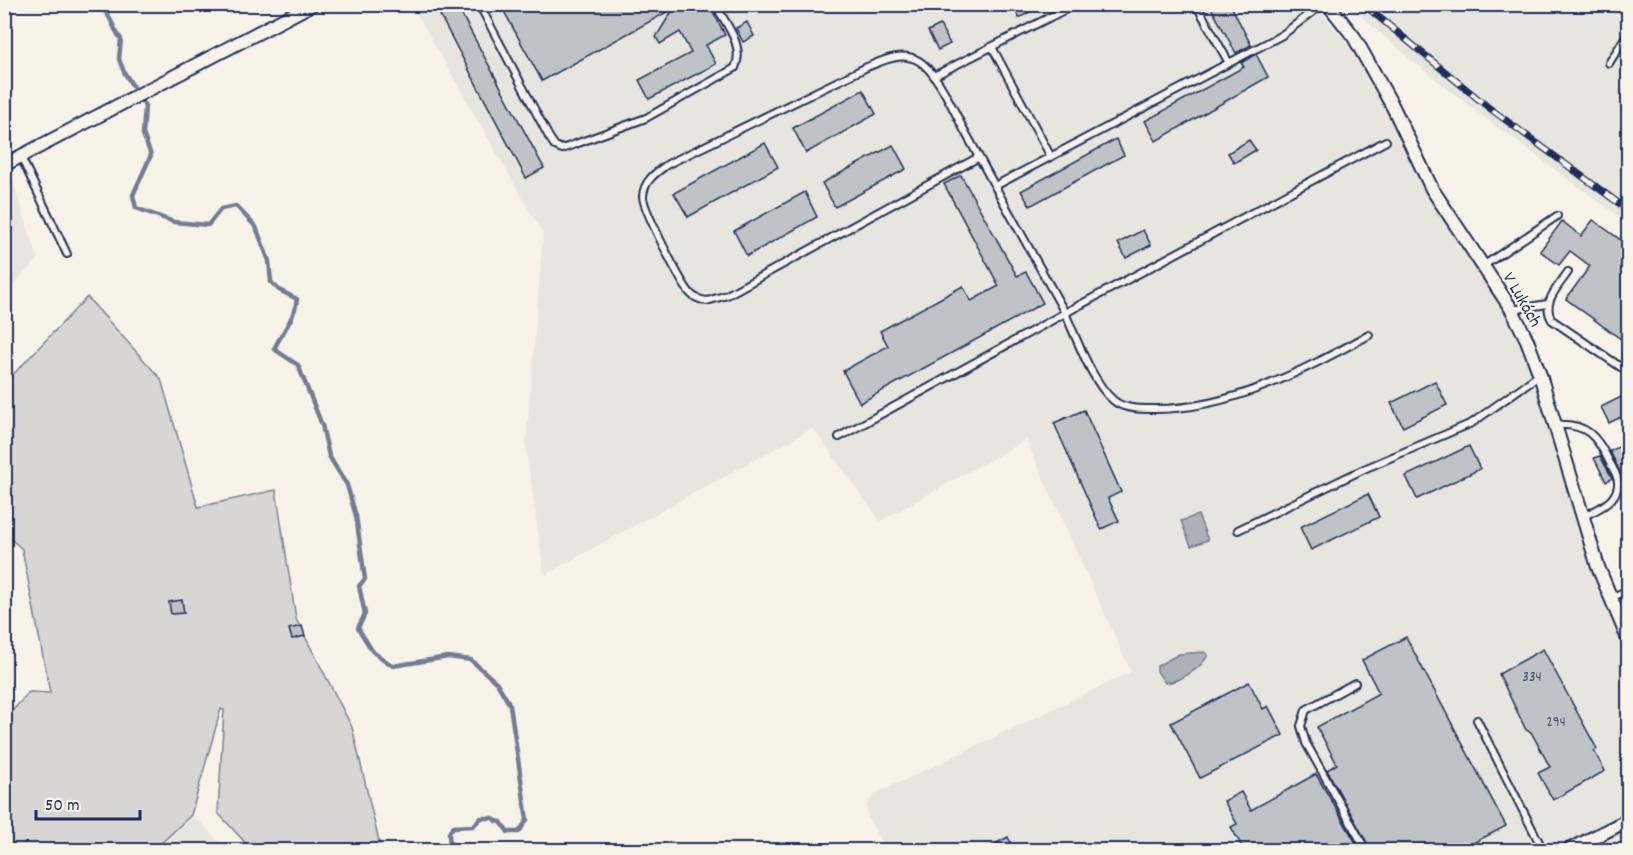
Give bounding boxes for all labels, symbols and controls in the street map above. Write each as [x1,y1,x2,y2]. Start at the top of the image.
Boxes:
street label: V Lukách [1495,268,1547,332]
house number: 334 [1522,667,1542,689]
house number: 294 [1546,712,1566,734]
scale bar [36,783,140,821]
text: 50 m [45,794,80,819]

